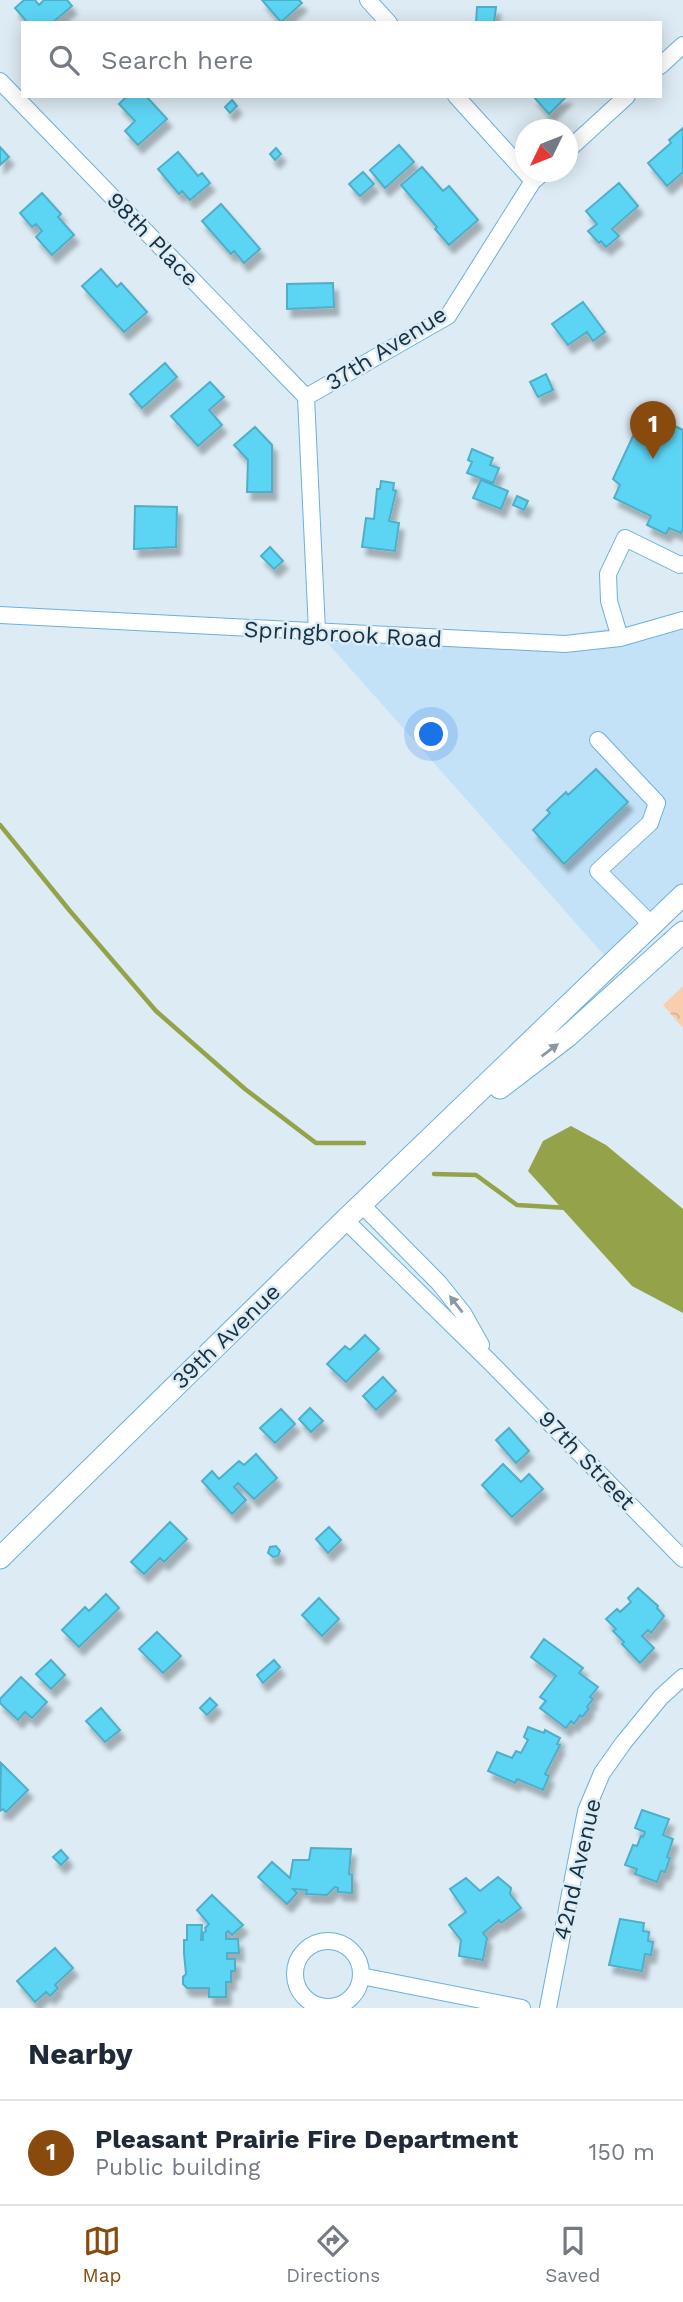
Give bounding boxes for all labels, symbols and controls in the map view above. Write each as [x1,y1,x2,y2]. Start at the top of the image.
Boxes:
search box [21,21,662,98]
icon: search [45,41,83,79]
text: Search here [101,45,253,75]
north arrow [515,119,578,182]
street label: 98th Place [101,187,204,292]
street label: 37th Avenue [321,301,452,396]
pin: 1 [630,401,676,459]
street label: Springbrook Road [243,616,443,653]
your location [414,717,448,751]
one-way arrow [540,1043,558,1058]
street label: 39th Avenue [167,1278,286,1395]
one-way arrow [449,1295,464,1313]
street label: 97th Street [533,1405,641,1516]
street label: 42nd Avenue [548,1796,607,1943]
text: Nearby [28,2036,133,2071]
text: Pleasant Prairie Fire Department [95,2124,518,2154]
text: 1 [46,2139,56,2166]
text: 150 m [589,2139,655,2166]
text: Public building [95,2154,260,2181]
tab: Map [83,2222,121,2287]
tab: Directions [286,2222,380,2287]
tab: Saved [545,2222,600,2287]

